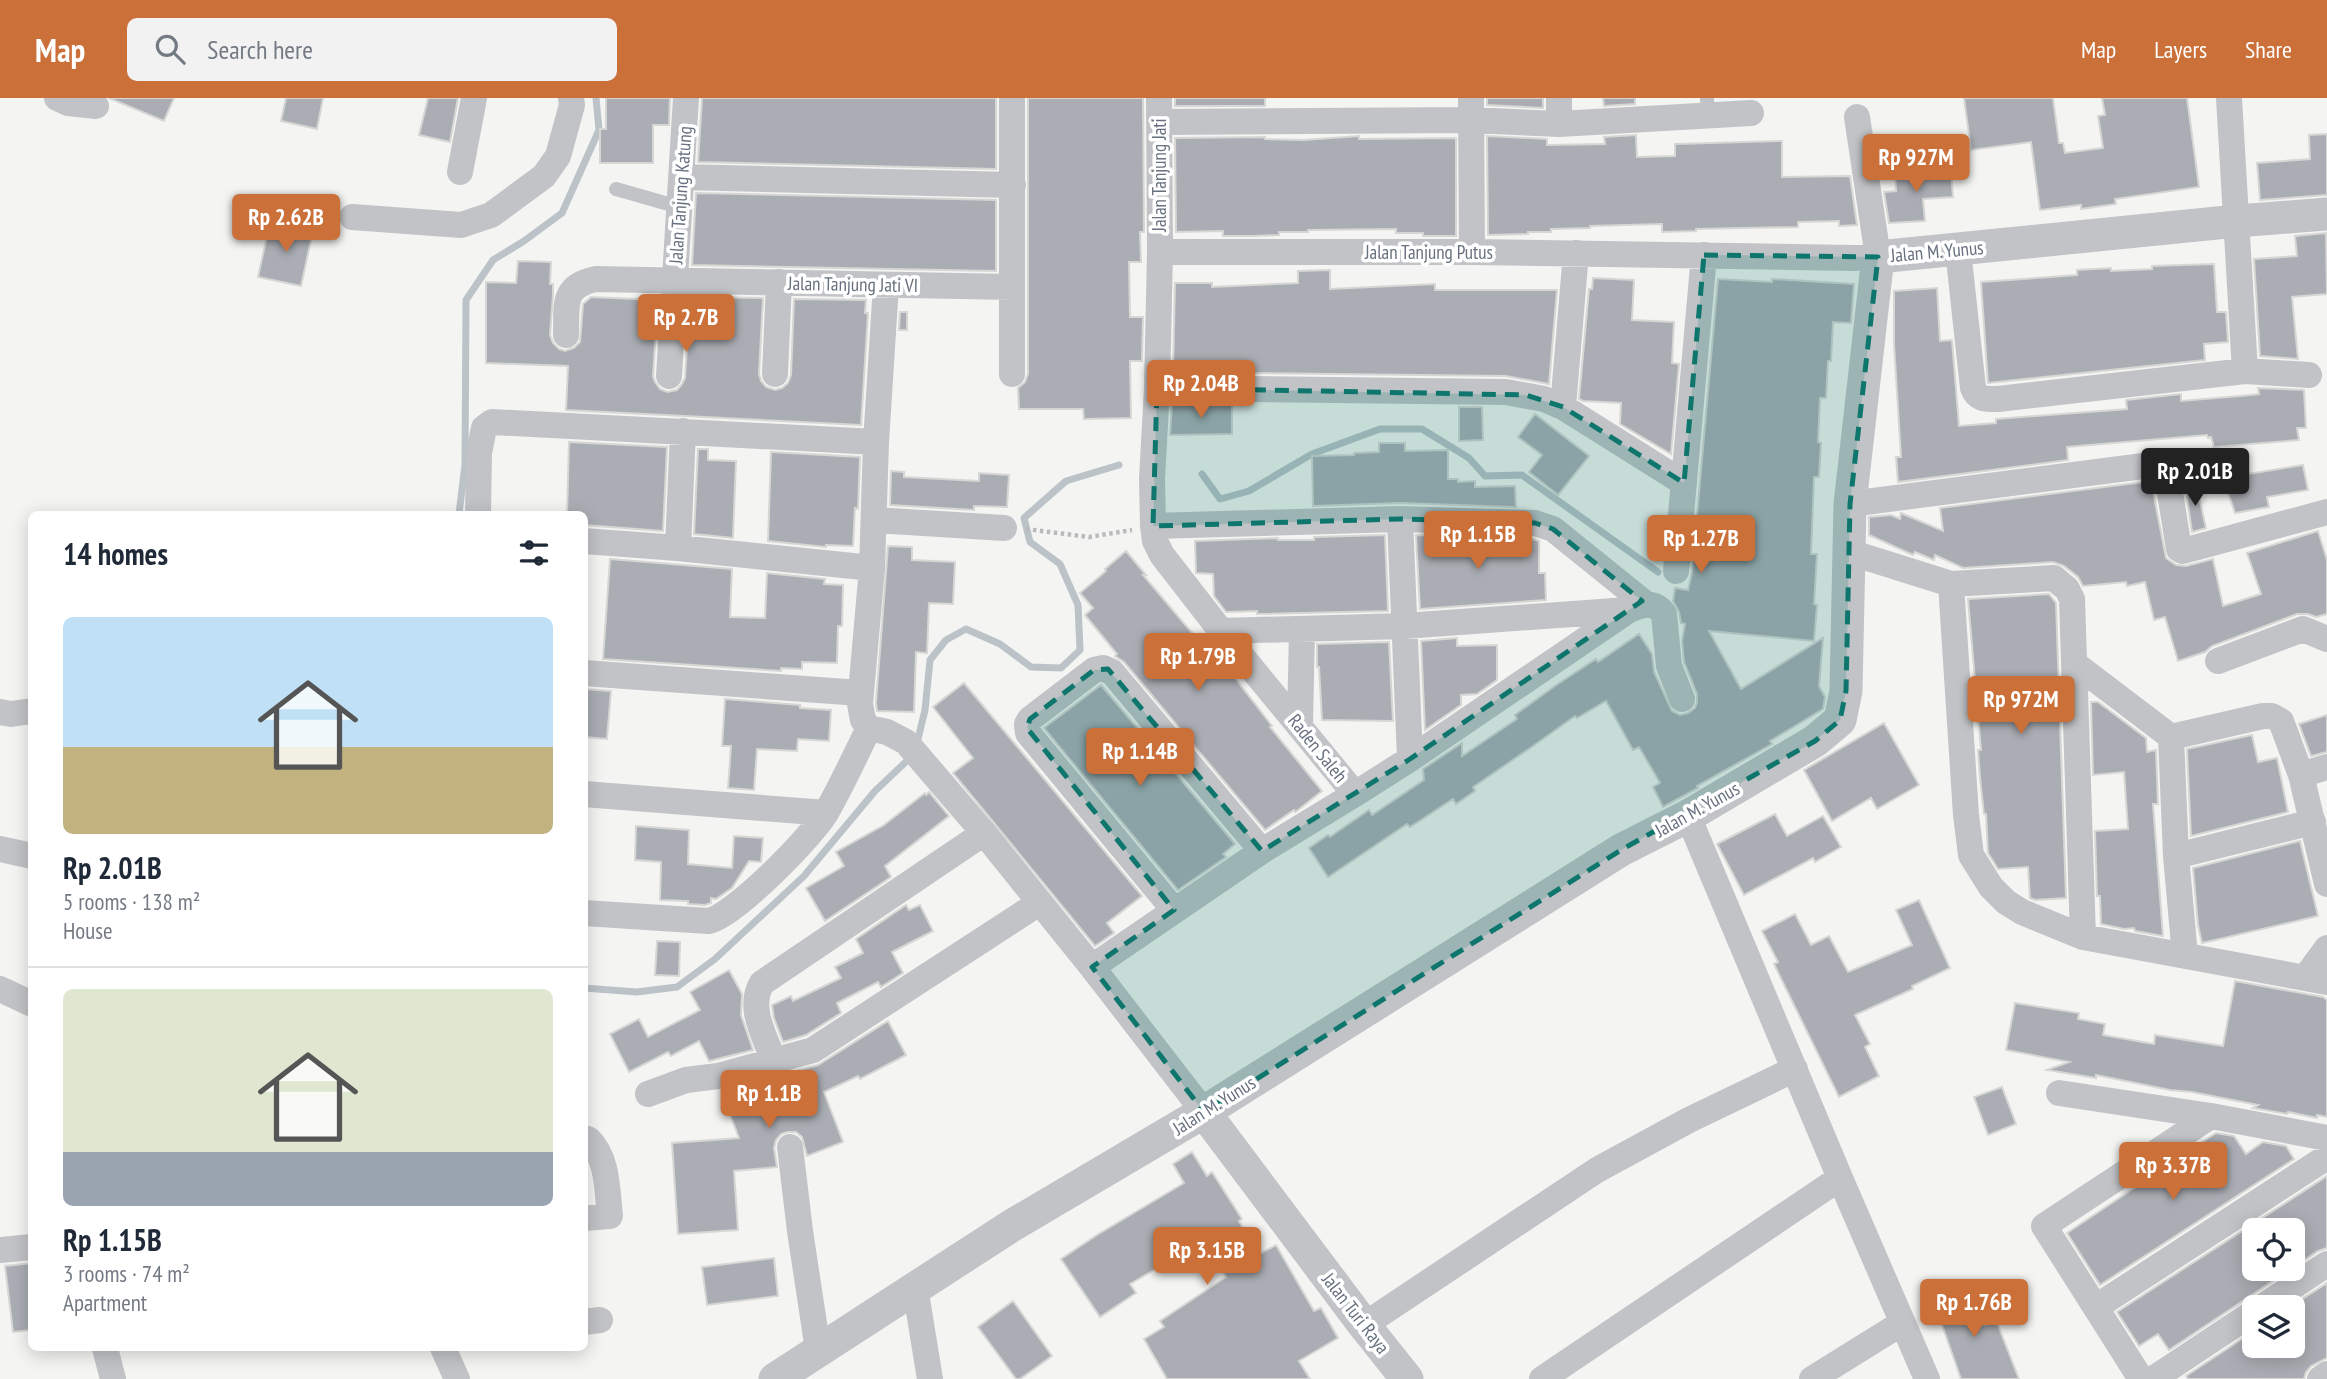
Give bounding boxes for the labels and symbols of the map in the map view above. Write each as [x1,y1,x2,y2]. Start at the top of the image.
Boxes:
street label: Jalan Tanjung Jati [1147,118,1171,233]
street label: Jalan Tanjung Katung [663,125,697,266]
pin: Rp 927M [1851,134,1981,194]
pin: Rp 2.62B [214,194,358,254]
street label: Jalan M. Yunus [1889,235,1984,267]
street label: Jalan Tanjung Putus [1364,240,1493,264]
street label: Jalan Tanjung Jati VI [787,271,918,297]
pin: Rp 2.7B [621,294,751,354]
pin: Rp 2.04B [1129,360,1273,420]
pin: Rp 2.01B [2123,448,2267,508]
pin: Rp 1.15B [1406,512,1550,571]
pin: Rp 1.27B [1629,516,1773,575]
pin: Rp 1.79B [1126,634,1270,693]
pin: Rp 972M [1956,676,2086,736]
street label: Raden Saleh [1283,709,1353,787]
pin: Rp 1.14B [1068,728,1212,788]
street label: Jalan M. Yunus [1650,776,1744,843]
pin: Rp 1.1B [704,1070,834,1130]
street label: Jalan M. Yunus [1167,1070,1260,1140]
pin: Rp 3.37B [2101,1142,2245,1202]
pin: Rp 3.15B [1135,1228,1279,1287]
street label: Jalan Turi Raya [1316,1267,1395,1358]
pin: Rp 1.76B [1902,1280,2046,1339]

